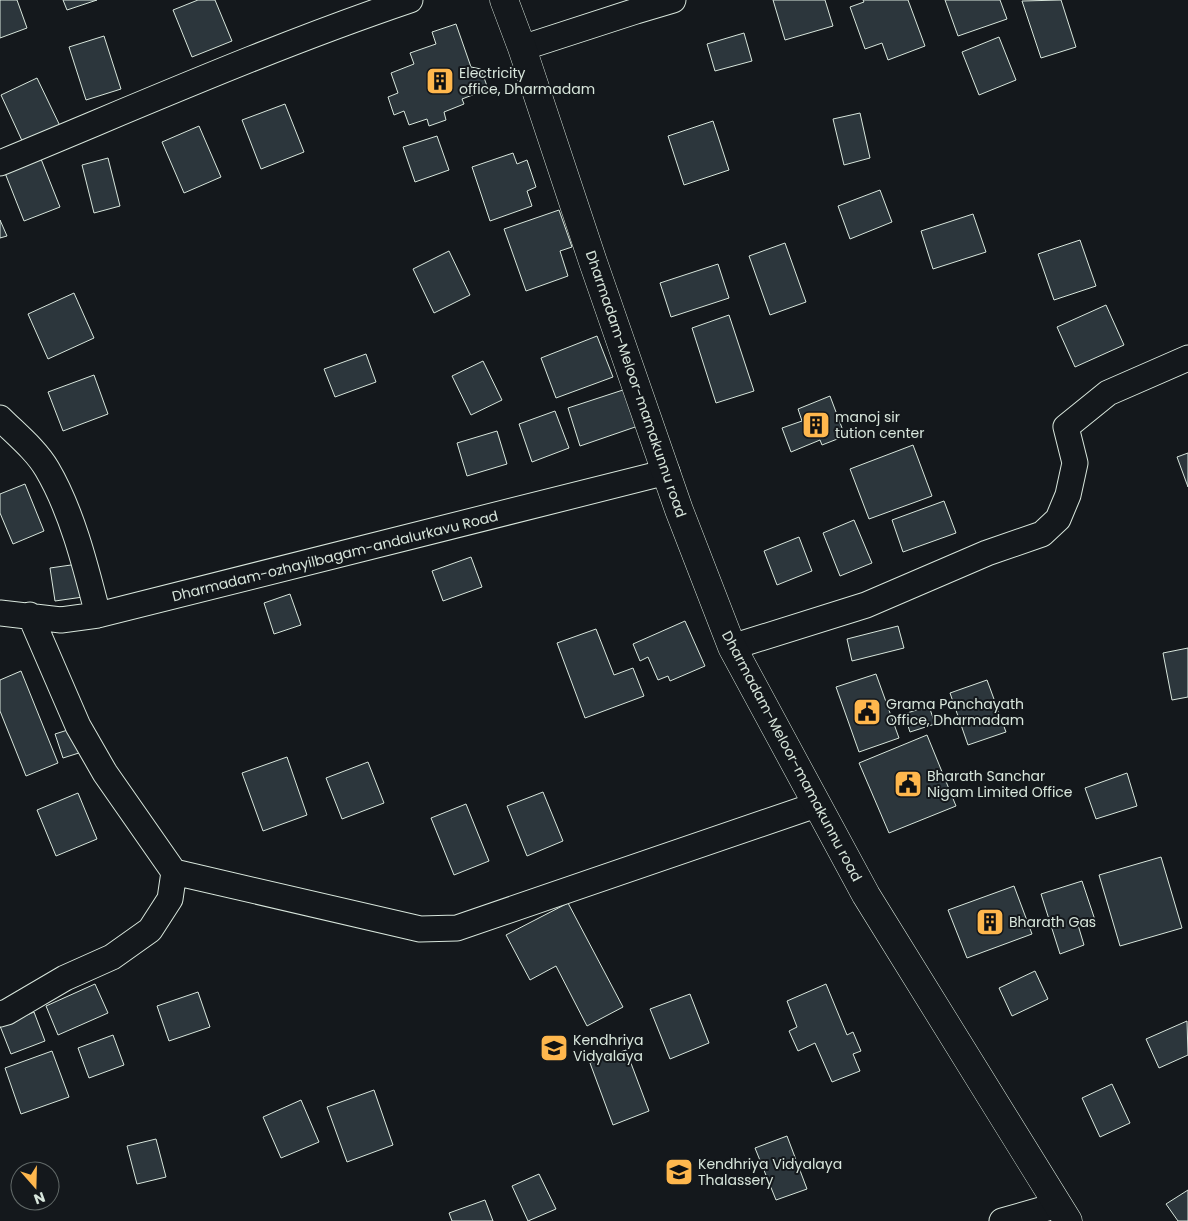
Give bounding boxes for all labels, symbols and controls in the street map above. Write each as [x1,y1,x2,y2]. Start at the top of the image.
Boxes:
place label: Electricity office, Dharmadam [459,63,595,99]
building icon: Electricity office, Dharmadam [425,66,455,96]
street label: Dharmadam-Meloor-mamakunnu road [581,248,691,520]
place label: manoj sir tution center [835,407,924,443]
building icon: manoj sir tution center [801,410,831,440]
street label: Dharmadam-ozhayilbagam-andalurkavu Road [170,506,500,606]
street label: Dharmadam-Meloor-mamakunnu road [717,627,867,885]
place label: Grama Panchayath Office, Dharmadam [886,694,1024,730]
public building icon: Grama Panchayath Office, Dharmadam [852,697,882,727]
place label: Bharath Sanchar Nigam Limited Office [927,766,1073,802]
public building icon: Bharath Sanchar Nigam Limited Office [893,769,923,799]
building icon: Bharath Gas [975,907,1005,937]
place label: Bharath Gas [1009,912,1096,932]
place label: Kendhriya Vidyalaya [573,1030,643,1066]
school or university icon: Kendhriya Vidyalaya [539,1033,569,1063]
place label: Kendhriya Vidyalaya Thalassery [698,1154,842,1190]
school or university icon: Kendhriya Vidyalaya Thalassery [664,1157,694,1187]
north arrow [10,1161,60,1211]
text: N [31,1187,48,1209]

